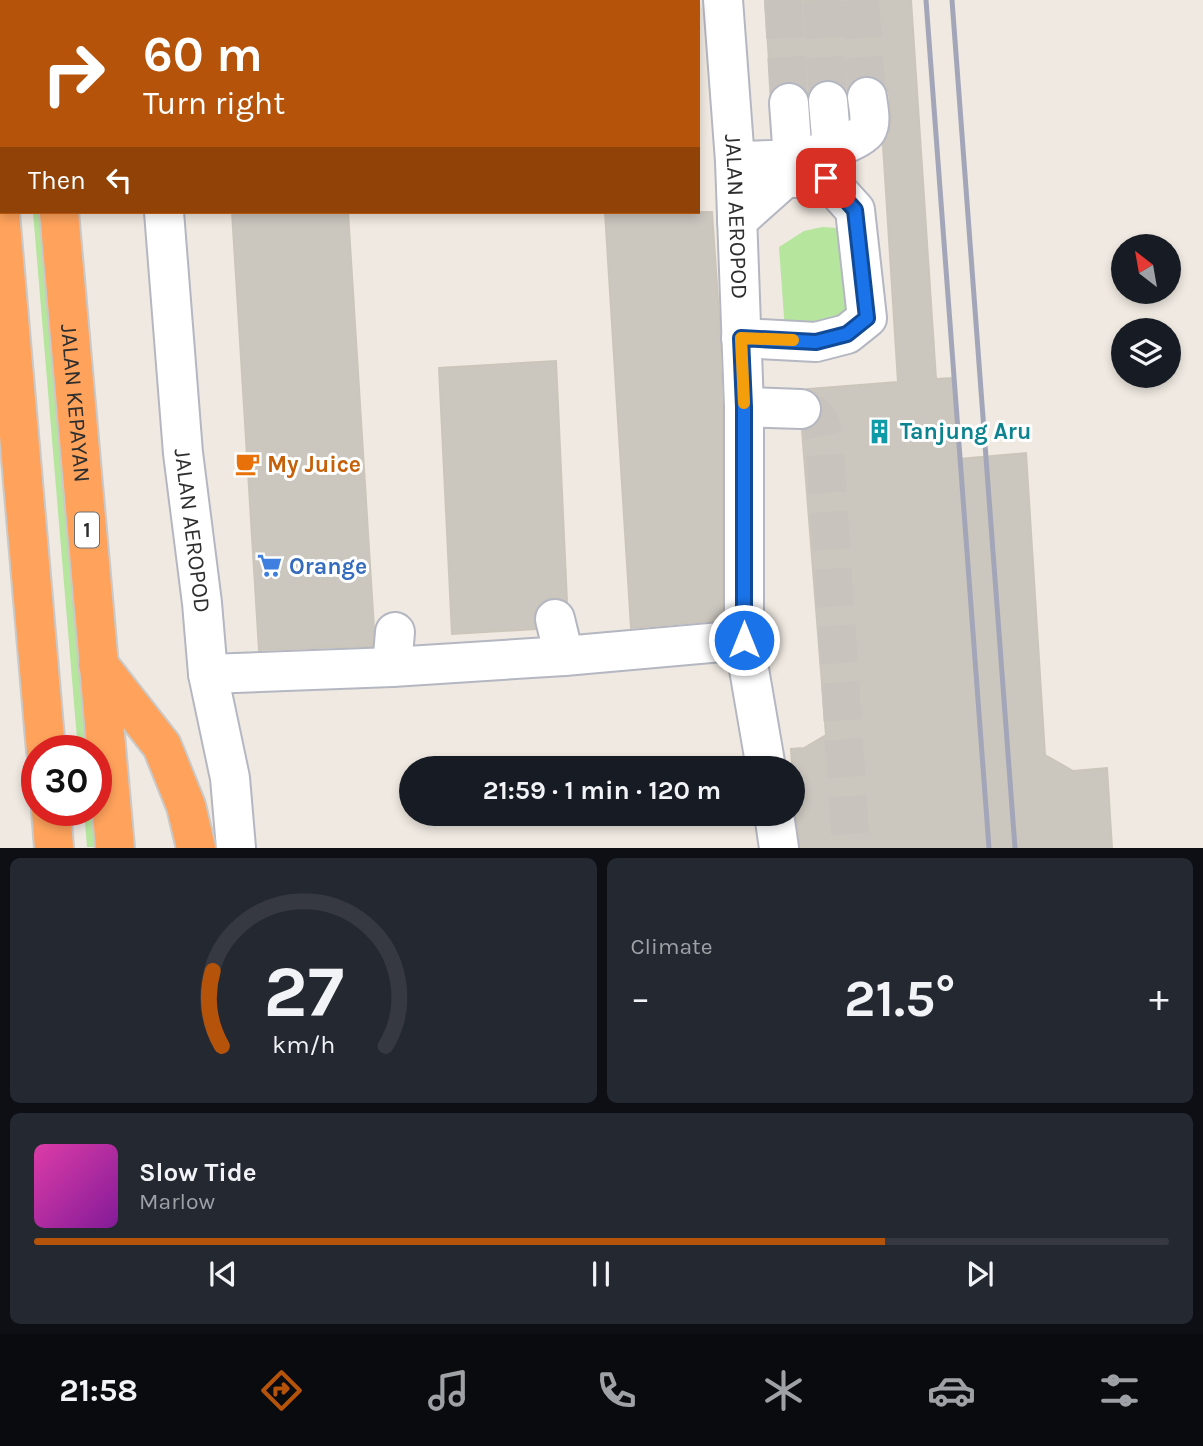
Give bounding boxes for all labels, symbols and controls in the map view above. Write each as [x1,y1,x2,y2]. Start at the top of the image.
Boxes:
text: 60 m [143,26,263,83]
icon: right [28,28,119,119]
text: Turn right [143,85,285,122]
street label: JALAN AEROPOD [719,133,753,300]
pin [796,148,856,208]
icon: arrive [807,159,845,197]
icon: left [100,161,138,199]
text: Then [28,165,86,196]
north arrow [1111,234,1181,304]
map controls [1111,234,1181,388]
button: layers [1111,318,1181,388]
street label: JALAN KEPAYAN [55,323,96,484]
building icon: Tanjung Aru [866,417,894,445]
place label: Tanjung Aru [900,418,1031,445]
street label: JALAN AEROPOD [169,447,216,614]
cafe icon: My Juice [233,450,261,478]
place label: My Juice [267,451,361,478]
road number: 1 [75,512,99,548]
supermarket icon: Orange [255,552,283,580]
place label: Orange [289,553,367,580]
position arrow [707,603,781,677]
speed limit sign: 30 [21,735,112,826]
text: 21:59 · 1 min · 120 m [483,775,721,806]
text: Climate [631,933,713,960]
text: 27 [263,950,343,1035]
text: 21.5° [844,968,956,1029]
text: − [631,976,650,1021]
text: + [1149,976,1169,1021]
text: km/h [272,1030,335,1059]
text: Slow Tide [139,1157,257,1188]
text: Marlow [139,1188,215,1215]
icon: previous [204,1255,242,1293]
icon: pause [582,1255,620,1293]
icon: next [961,1255,999,1293]
icon: directions [257,1366,306,1415]
icon: music [424,1366,473,1415]
icon: phone [592,1366,641,1415]
icon: climate [759,1366,808,1415]
icon: car [927,1366,976,1415]
icon: filters [1095,1366,1144,1415]
text: 21:58 [59,1372,138,1409]

